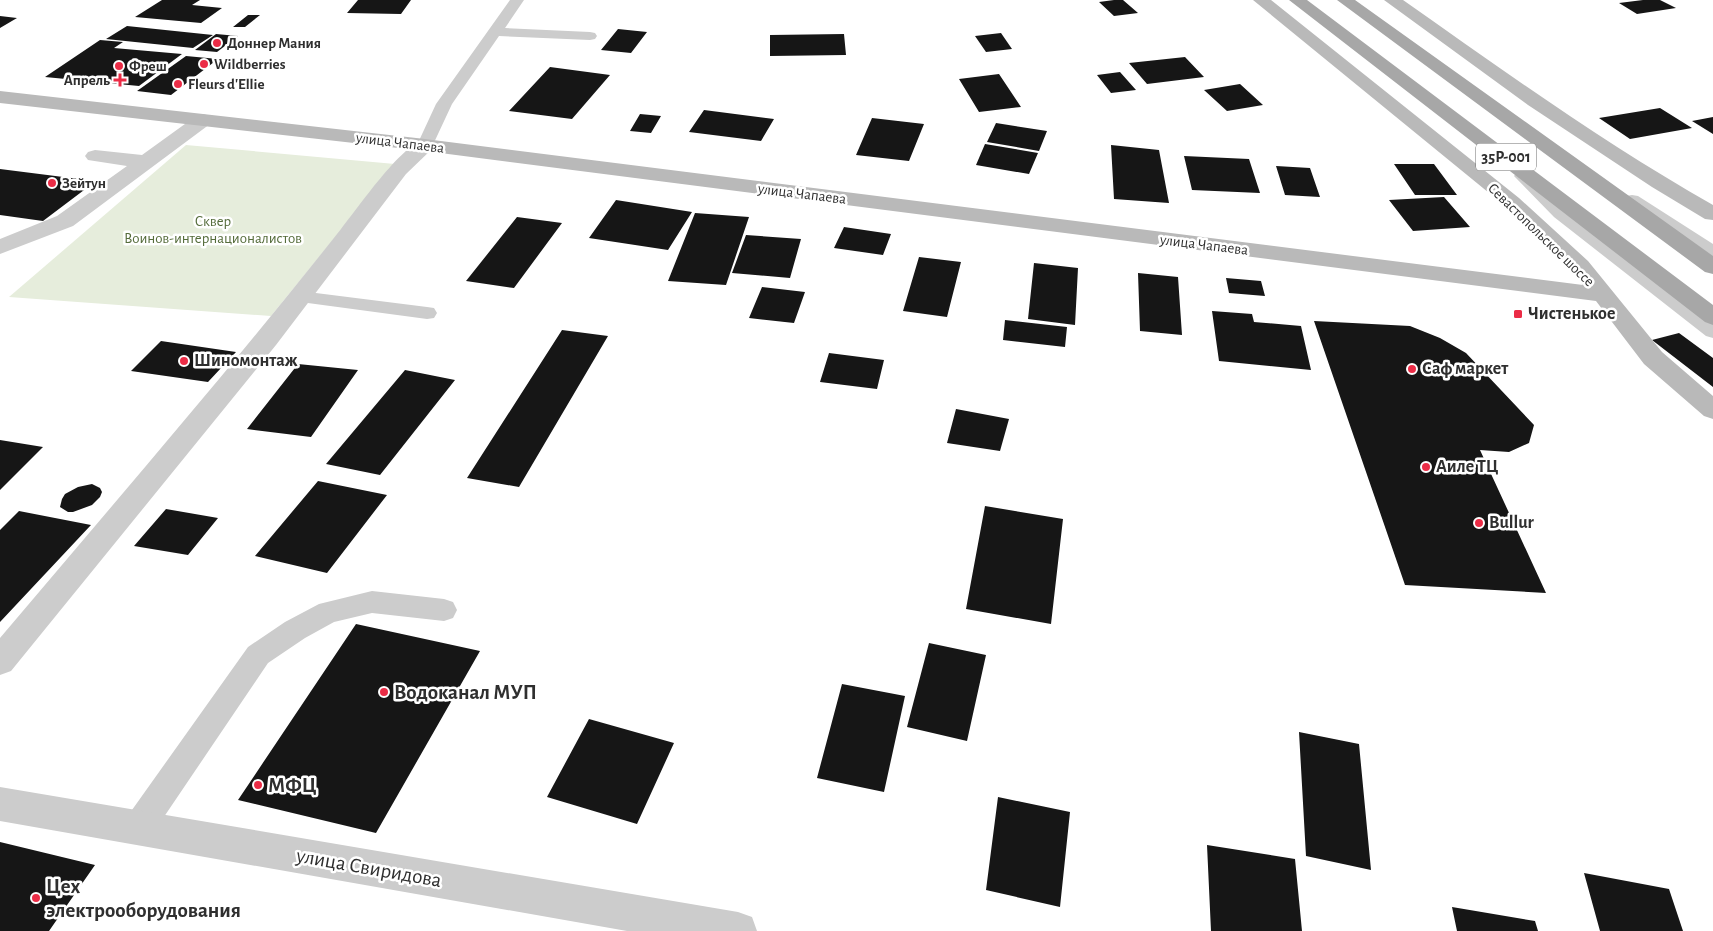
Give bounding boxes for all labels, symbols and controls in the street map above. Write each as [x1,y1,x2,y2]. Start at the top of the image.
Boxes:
place label: Доннер Мания [227,36,321,51]
marker: Доннер Мания [211,37,223,49]
place label: Wildberries [214,57,286,72]
marker: Wildberries [198,58,210,70]
place label: Фреш [129,59,167,74]
marker: Фреш [113,60,125,72]
place label: Апрель [64,73,110,88]
marker: Апрель [114,74,126,86]
place label: Fleurs d'Ellie [188,77,265,92]
marker: Fleurs d'Ellie [172,78,184,90]
street label: улица Чапаева [354,130,445,156]
road number: 35Р-001 [1476,144,1536,170]
place label: Зейтун [62,176,106,191]
marker: Зейтун [46,177,58,189]
street label: Севастопольское шоссе [1485,180,1597,290]
street label: улица Чапаева [756,181,847,207]
park label: Сквер Воинов-интернационалистов [124,214,302,246]
street label: улица Чапаева [1158,232,1249,258]
place label: Чистенькое [1528,305,1615,323]
marker: Чистенькое [1512,308,1524,320]
place label: Шиномонтаж [194,352,298,370]
marker: Шиномонтаж [178,355,190,367]
place label: Саф маркет [1422,360,1509,378]
marker: Саф маркет [1406,363,1418,375]
place label: Аиле ТЦ [1436,458,1499,476]
marker: Аиле ТЦ [1420,461,1432,473]
place label: Bullur [1489,514,1535,532]
marker: Bullur [1473,517,1485,529]
place label: Водоканал МУП [394,682,537,703]
marker: Водоканал МУП [378,686,390,698]
place label: МФЦ [268,775,317,796]
marker: МФЦ [252,779,264,791]
street label: улица Свиридова [294,845,444,891]
place label: Цех электрооборудования [46,876,241,921]
marker: Цех электрооборудования [30,892,42,904]

